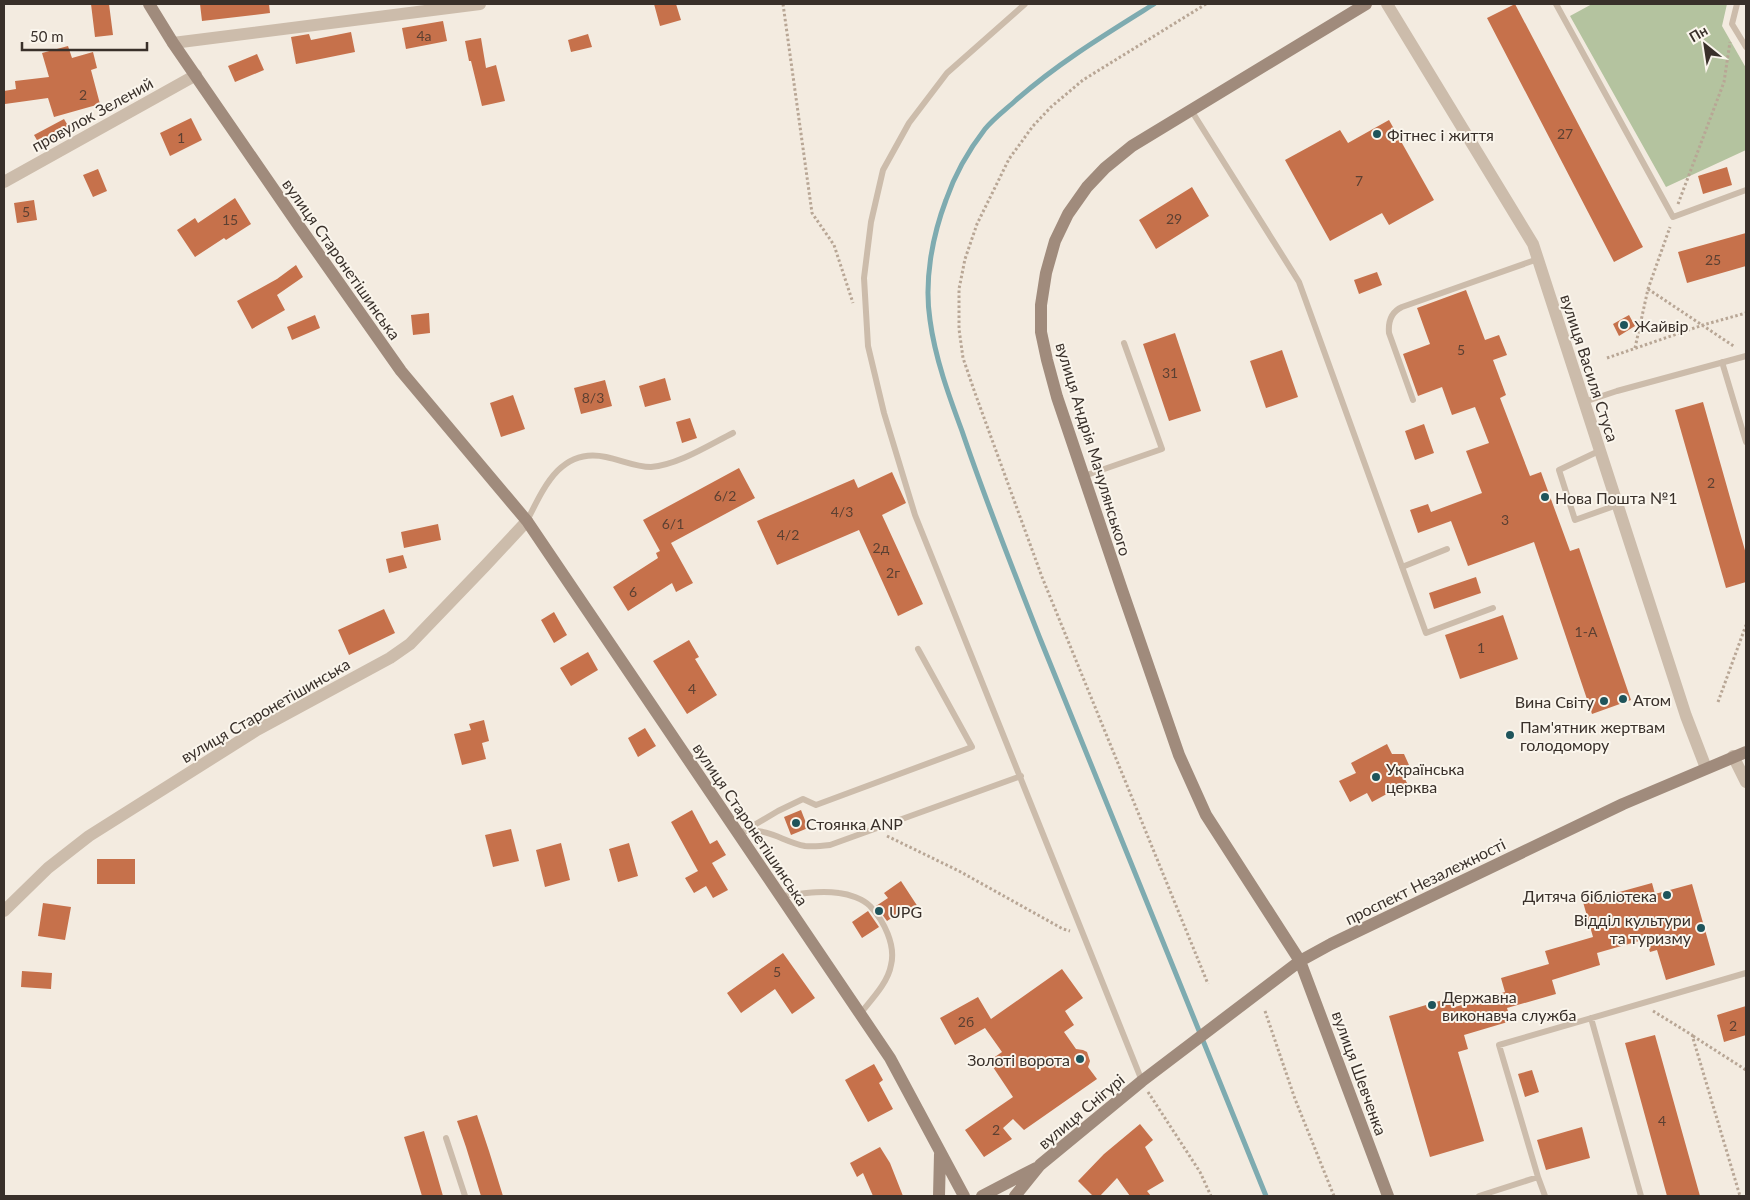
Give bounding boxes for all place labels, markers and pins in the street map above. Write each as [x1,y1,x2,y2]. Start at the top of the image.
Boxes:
place label: Фітнес і життя [1387,125,1494,144]
marker: Фітнес і життя [1371,128,1383,140]
place label: Жайвір [1634,316,1688,335]
marker: Жайвір [1618,319,1630,331]
place label: Нова Пошта №1 [1555,488,1678,507]
marker: Нова Пошта №1 [1539,491,1551,503]
place label: Атом [1633,690,1671,709]
place label: Вина Світу [1515,692,1595,711]
marker: Атом [1617,693,1629,705]
marker: Вина Світу [1598,695,1610,707]
place label: Пам'ятник жертвам голодомору [1520,717,1665,754]
marker: Пам'ятник жертвам голодомору [1504,729,1516,741]
place label: Українська церква [1386,759,1465,796]
marker: Українська церква [1370,771,1382,783]
place label: Стоянка ANP [806,814,903,833]
marker: Стоянка ANP [790,817,802,829]
place label: Дитяча бібліотека [1523,886,1657,905]
marker: Дитяча бібліотека [1661,889,1673,901]
place label: UPG [889,902,922,921]
marker: UPG [873,905,885,917]
place label: Відділ культури та туризму [1574,910,1692,947]
marker: Відділ культури та туризму [1695,922,1707,934]
place label: Державна виконавча служба [1442,987,1576,1024]
marker: Державна виконавча служба [1426,999,1438,1011]
place label: Золоті ворота [967,1050,1070,1069]
marker: Золоті ворота [1074,1053,1086,1065]

